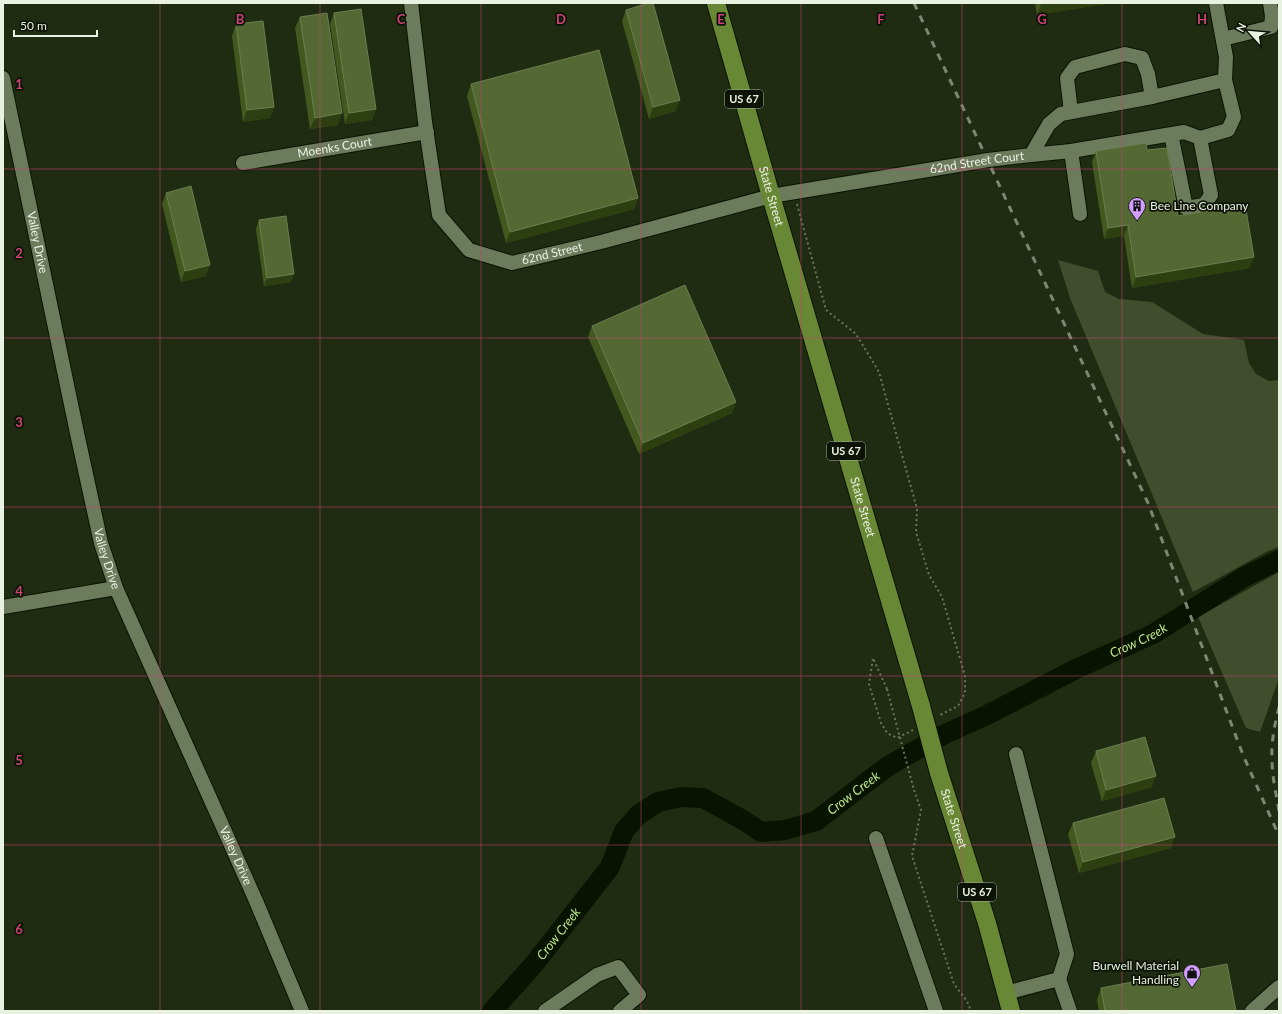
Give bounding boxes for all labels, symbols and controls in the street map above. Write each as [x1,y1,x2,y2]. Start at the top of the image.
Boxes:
text: B [236,11,245,27]
text: C [397,11,406,27]
text: D [556,11,566,27]
text: E [717,11,725,27]
text: F [877,11,885,27]
text: G [1037,11,1047,27]
text: H [1197,11,1207,27]
scale bar [14,12,97,38]
north arrow [1230,12,1270,52]
text: 50 m [20,18,47,33]
text: N [1233,21,1248,34]
text: 1 [15,76,23,92]
road number: US 67 [725,90,763,108]
street label: Moenks Court [296,133,374,161]
street label: 62nd Street Court [928,148,1025,177]
street label: State Street [756,164,788,229]
building icon: Bee Line Company [1127,196,1147,221]
place label: Bee Line Company [1150,198,1249,213]
street label: Valley Drive [24,210,52,275]
street label: 62nd Street [520,238,585,268]
text: 2 [15,245,23,261]
text: 3 [15,414,23,430]
road number: US 67 [827,442,865,460]
street label: State Street [847,475,879,539]
street label: Valley Drive [91,527,124,591]
text: 4 [15,583,23,599]
water label: Crow Creek [1107,619,1171,661]
text: 5 [15,752,23,768]
water label: Crow Creek [824,767,883,818]
street label: State Street [938,787,971,851]
street label: Valley Drive [217,824,256,887]
road number: US 67 [958,883,996,901]
water label: Crow Creek [533,903,584,963]
text: 6 [15,921,23,937]
place label: Burwell Material Handling [1092,958,1179,987]
shop icon: Burwell Material Handling [1182,963,1202,988]

